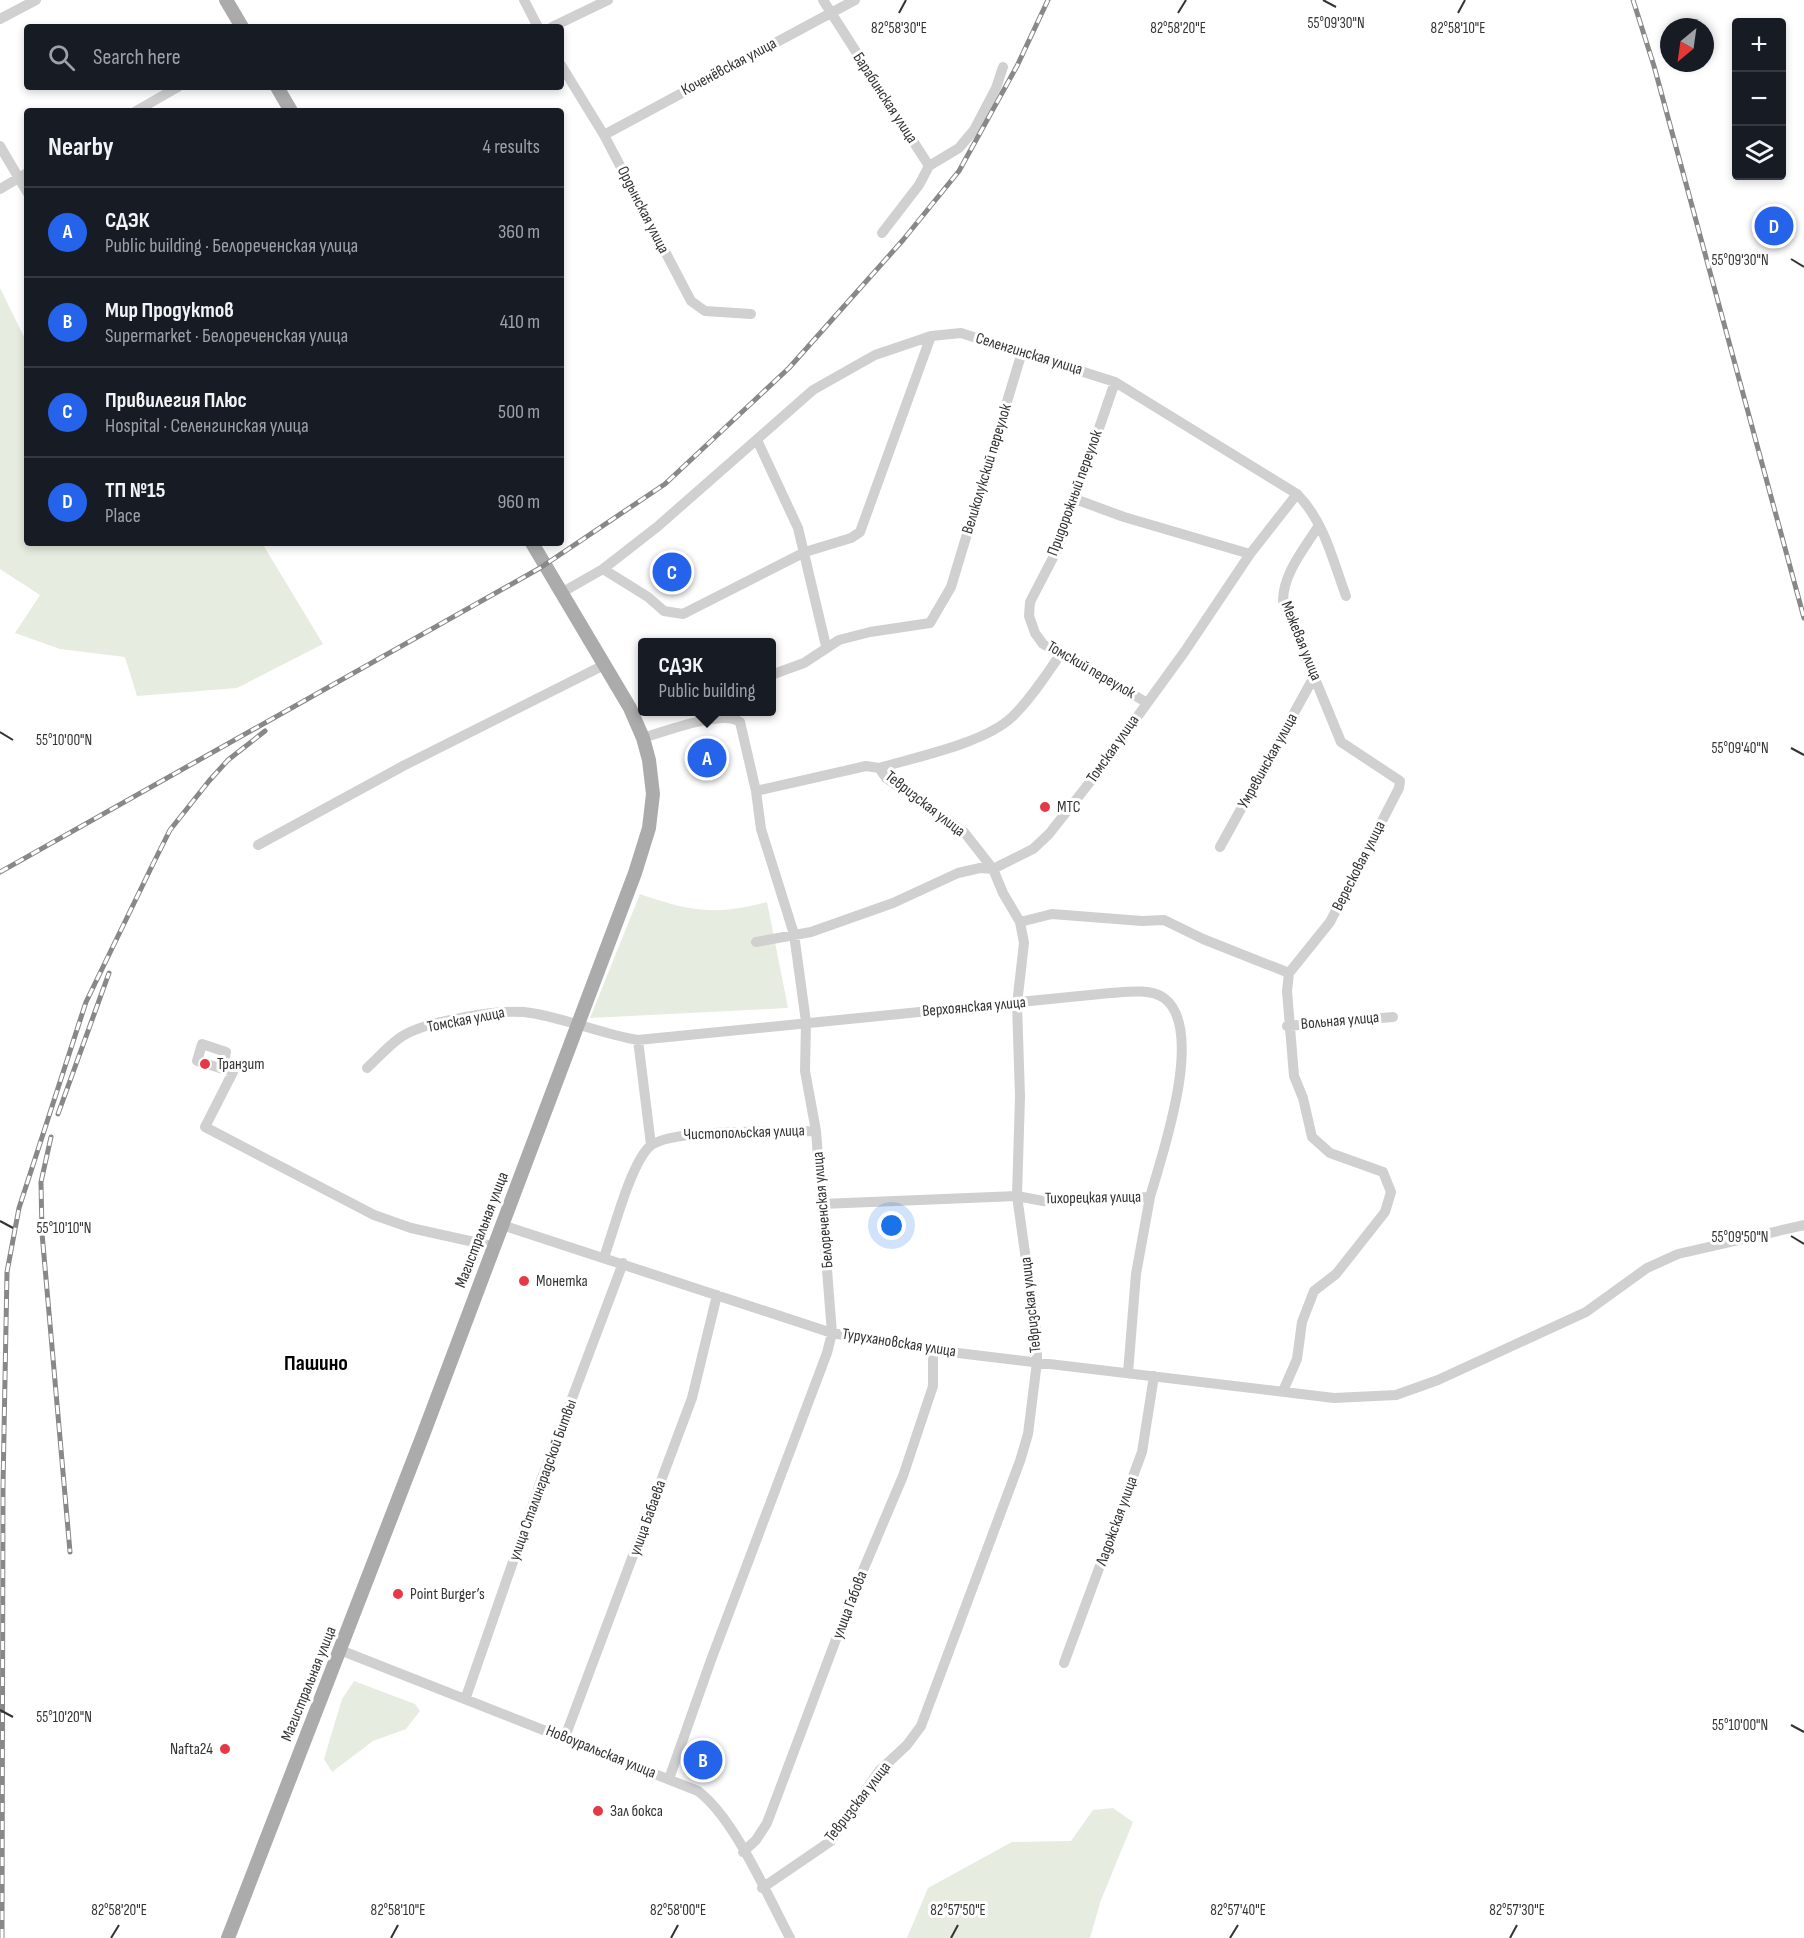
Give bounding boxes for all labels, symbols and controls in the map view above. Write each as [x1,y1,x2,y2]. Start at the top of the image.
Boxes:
text: 55°09'30"N [1307,14,1365,33]
north arrow [1660,18,1714,72]
map controls [1732,18,1786,180]
button: + [1732,18,1786,72]
text: 82°58'30"E [871,19,927,38]
text: 82°58'20"E [1150,19,1206,38]
text: 82°58'10"E [1431,19,1485,38]
search box [24,24,564,90]
street label: Коченёвская улица [678,34,780,100]
icon: search [45,41,78,74]
text: Search here [93,44,180,71]
street label: Барабинская улица [849,49,921,147]
button: − [1732,72,1786,126]
button: layers [1732,126,1786,180]
text: Nearby [48,132,114,163]
text: 4 results [483,135,540,159]
street label: Ордынская улица [613,163,673,257]
pin: D [1754,204,1794,248]
text: СДЭК [105,207,149,234]
text: A [63,220,72,244]
text: 360 m [498,220,540,244]
text: Public building · Белореченская улица [105,234,358,258]
text: 55°09'30"N [1711,251,1769,270]
text: Мир Продуктов [105,297,234,324]
text: B [63,310,72,334]
text: 410 m [500,310,540,334]
text: Supermarket · Белореченская улица [105,324,348,348]
street label: Селенгинская улица [973,329,1085,379]
text: Привилегия Плюс [105,387,247,414]
text: C [62,400,73,424]
text: 500 m [498,400,540,424]
street label: Великолукский переулок [958,401,1016,536]
text: Hospital · Селенгинская улица [105,414,309,438]
street label: Придорожный переулок [1043,427,1107,558]
text: ТП №15 [105,477,165,504]
text: D [62,490,73,514]
text: 960 m [497,490,540,514]
text: Place [105,504,141,528]
pin: C [652,550,692,594]
street label: Межевая улица [1276,599,1326,683]
street label: Томский переулок [1043,637,1139,703]
popup [638,638,776,716]
text: СДЭК [659,652,703,679]
text: Public building [659,679,755,703]
street label: Умревинская улица [1234,710,1302,812]
street label: Томская улица [1083,711,1143,787]
text: 55°10'00"N [36,731,92,750]
pin: A [688,736,726,780]
text: 55°09'40"N [1711,739,1769,758]
street label: Тевризская улица [881,767,969,841]
place label: МТС [1057,798,1081,817]
marker: МТС [1038,800,1052,814]
street label: Вересковая улица [1328,818,1390,914]
street label: Верхоянская улица [921,993,1027,1021]
street label: Томская улица [426,1003,506,1037]
street label: Вольная улица [1300,1008,1380,1034]
place label: Транзит [217,1055,265,1074]
marker: Транзит [198,1057,212,1071]
street label: Чистопольская улица [683,1121,805,1145]
street label: Белореченская улица [808,1151,838,1269]
street label: Магистральная улица [451,1170,513,1290]
street label: Тихорецкая улица [1045,1188,1141,1208]
your location [877,1211,906,1240]
text: 55°10'10"N [37,1219,91,1238]
text: 55°09'50"N [1712,1228,1768,1247]
street label: Тевризская улица [1017,1256,1045,1354]
place label: Монетка [536,1272,588,1291]
marker: Монетка [517,1274,531,1288]
street label: Турухановская улица [841,1325,957,1361]
district label: Пашино [284,1350,348,1377]
street label: улица Сталинградской Битвы [505,1397,581,1563]
street label: Ладожская улица [1092,1474,1142,1569]
street label: улица Бабаева [626,1478,670,1558]
street label: улица Габова [828,1569,872,1641]
place label: Point Burger’s [410,1585,485,1604]
marker: Point Burger’s [391,1587,405,1601]
street label: Магистральная улица [277,1624,341,1744]
text: 55°10'20"N [36,1708,92,1727]
text: 55°10'00"N [1712,1716,1768,1735]
street label: Новоуральская улица [543,1721,659,1783]
pin: B [684,1738,722,1782]
place label: Nafta24 [170,1740,213,1759]
marker: Nafta24 [218,1742,232,1756]
street label: Тевризская улица [821,1758,895,1846]
place label: Зал бокса [610,1802,663,1821]
marker: Зал бокса [591,1804,605,1818]
text: 82°58'20"E [91,1901,147,1920]
text: 82°58'10"E [371,1901,425,1920]
text: 82°58'00"E [650,1901,706,1920]
text: 82°57'50"E [930,1901,986,1920]
text: 82°57'40"E [1210,1901,1266,1920]
text: 82°57'30"E [1489,1901,1545,1920]

